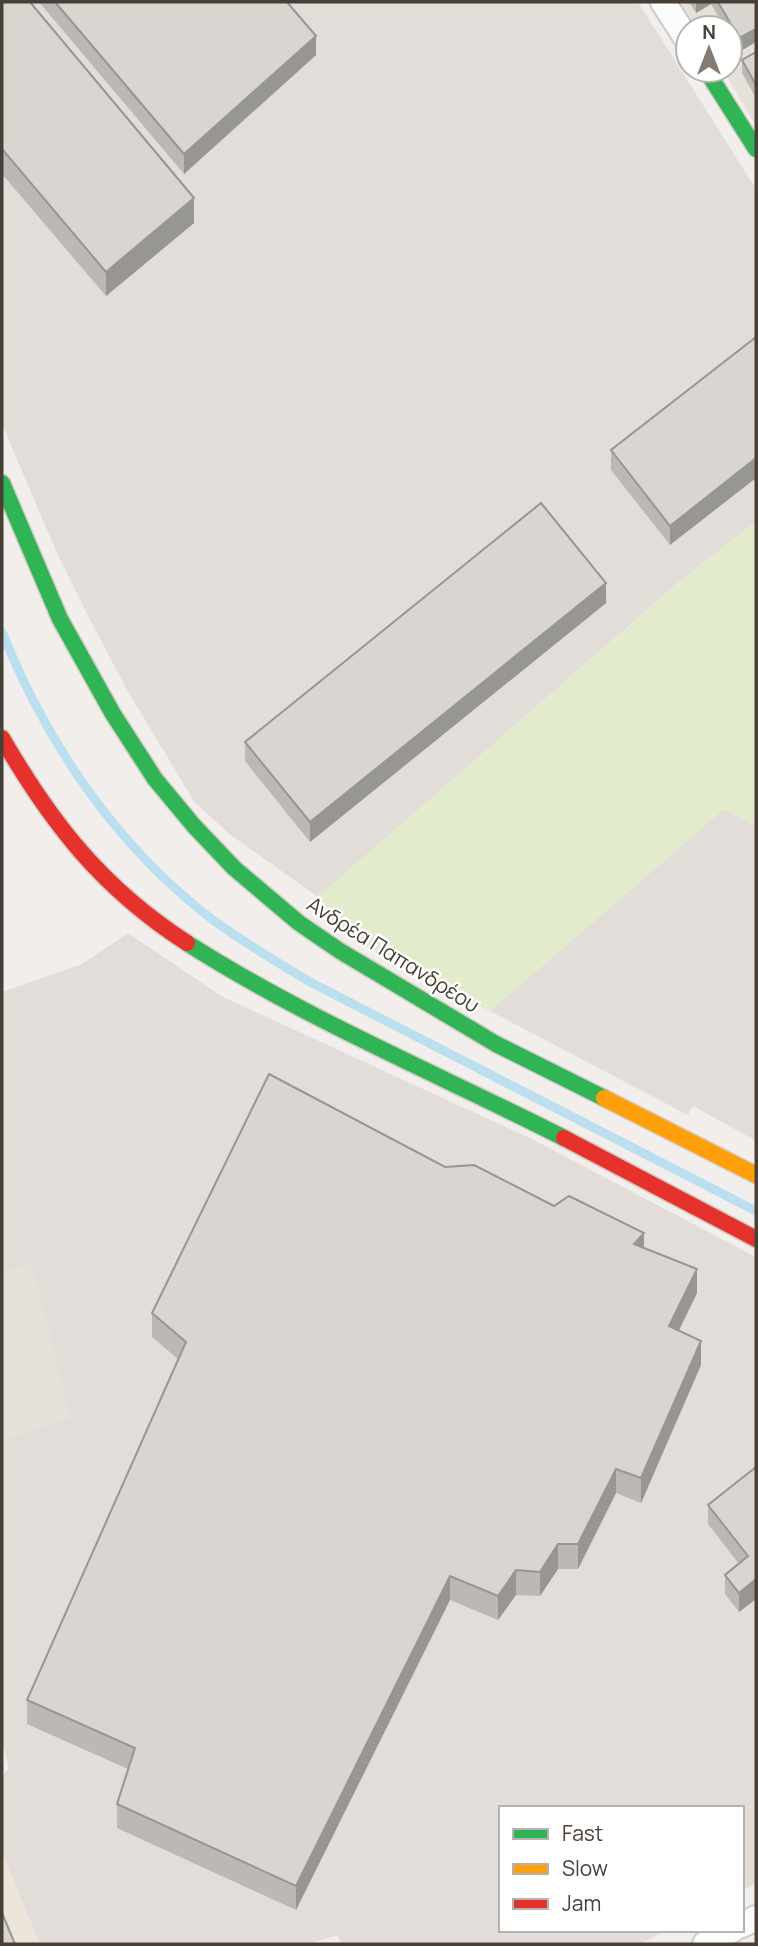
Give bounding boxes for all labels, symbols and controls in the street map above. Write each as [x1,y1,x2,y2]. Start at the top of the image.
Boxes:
north arrow [674,14,744,84]
text: N [702,19,716,45]
street label: Ανδρέα Παπανδρέου [302,890,485,1019]
legend [499,1806,744,1932]
text: Fast [562,1819,603,1847]
text: Slow [562,1854,608,1882]
text: Jam [562,1889,601,1917]

